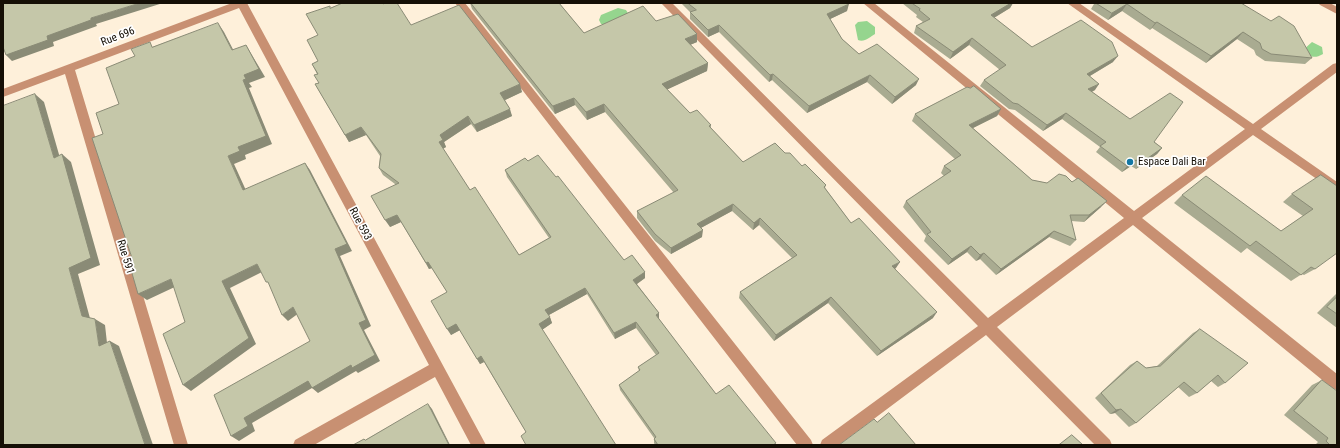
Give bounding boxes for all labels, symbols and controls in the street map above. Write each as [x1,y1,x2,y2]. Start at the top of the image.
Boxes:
street label: Rue 696 [99,25,137,49]
place label: Espace Dali Bar [1138,155,1206,169]
marker: Espace Dali Bar [1125,157,1135,167]
street label: Rue 593 [346,205,374,243]
street label: Rue 591 [114,238,136,276]

